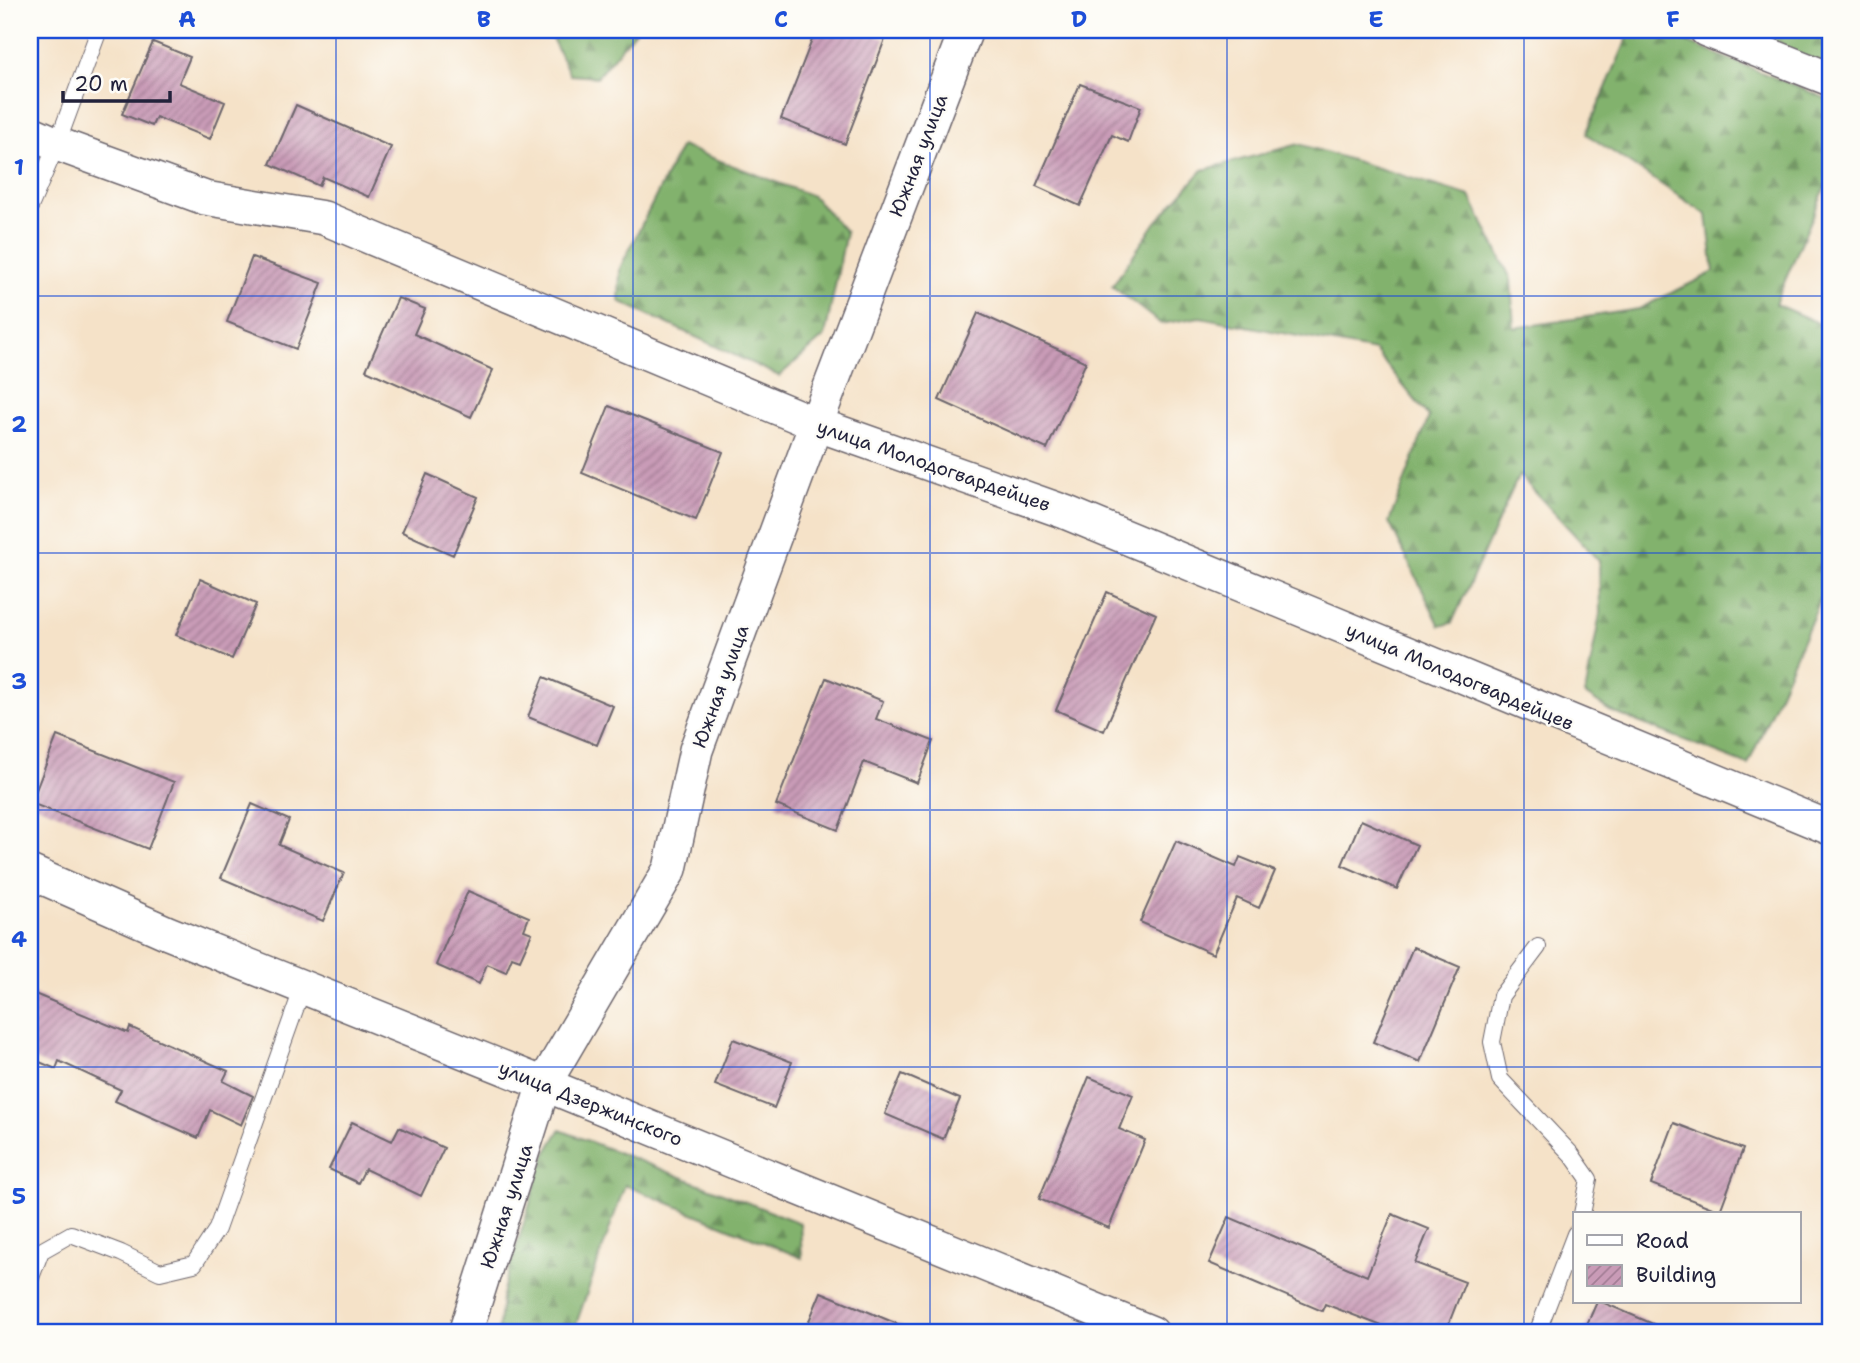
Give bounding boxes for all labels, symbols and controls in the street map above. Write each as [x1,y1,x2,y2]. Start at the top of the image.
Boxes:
text: A [178,4,196,34]
text: B [477,4,491,34]
text: C [774,4,788,34]
text: D [1071,4,1087,34]
text: E [1368,4,1384,34]
text: F [1666,4,1680,34]
scale bar [63,60,170,104]
text: 20 m [74,70,128,98]
street label: Южная улица [884,90,953,220]
text: 1 [14,152,24,182]
text: 2 [11,409,27,439]
street label: улица Молодогвардейцев [814,414,1054,517]
street label: улица Молодогвардейцев [1342,617,1578,736]
street label: Южная улица [687,621,754,751]
text: 3 [11,666,27,696]
text: 4 [11,924,27,954]
street label: улица Дзержинского [495,1055,686,1152]
street label: Южная улица [475,1141,538,1272]
text: 5 [12,1181,26,1211]
legend [1573,1212,1800,1304]
text: Road [1636,1227,1689,1255]
text: Building [1636,1261,1716,1289]

